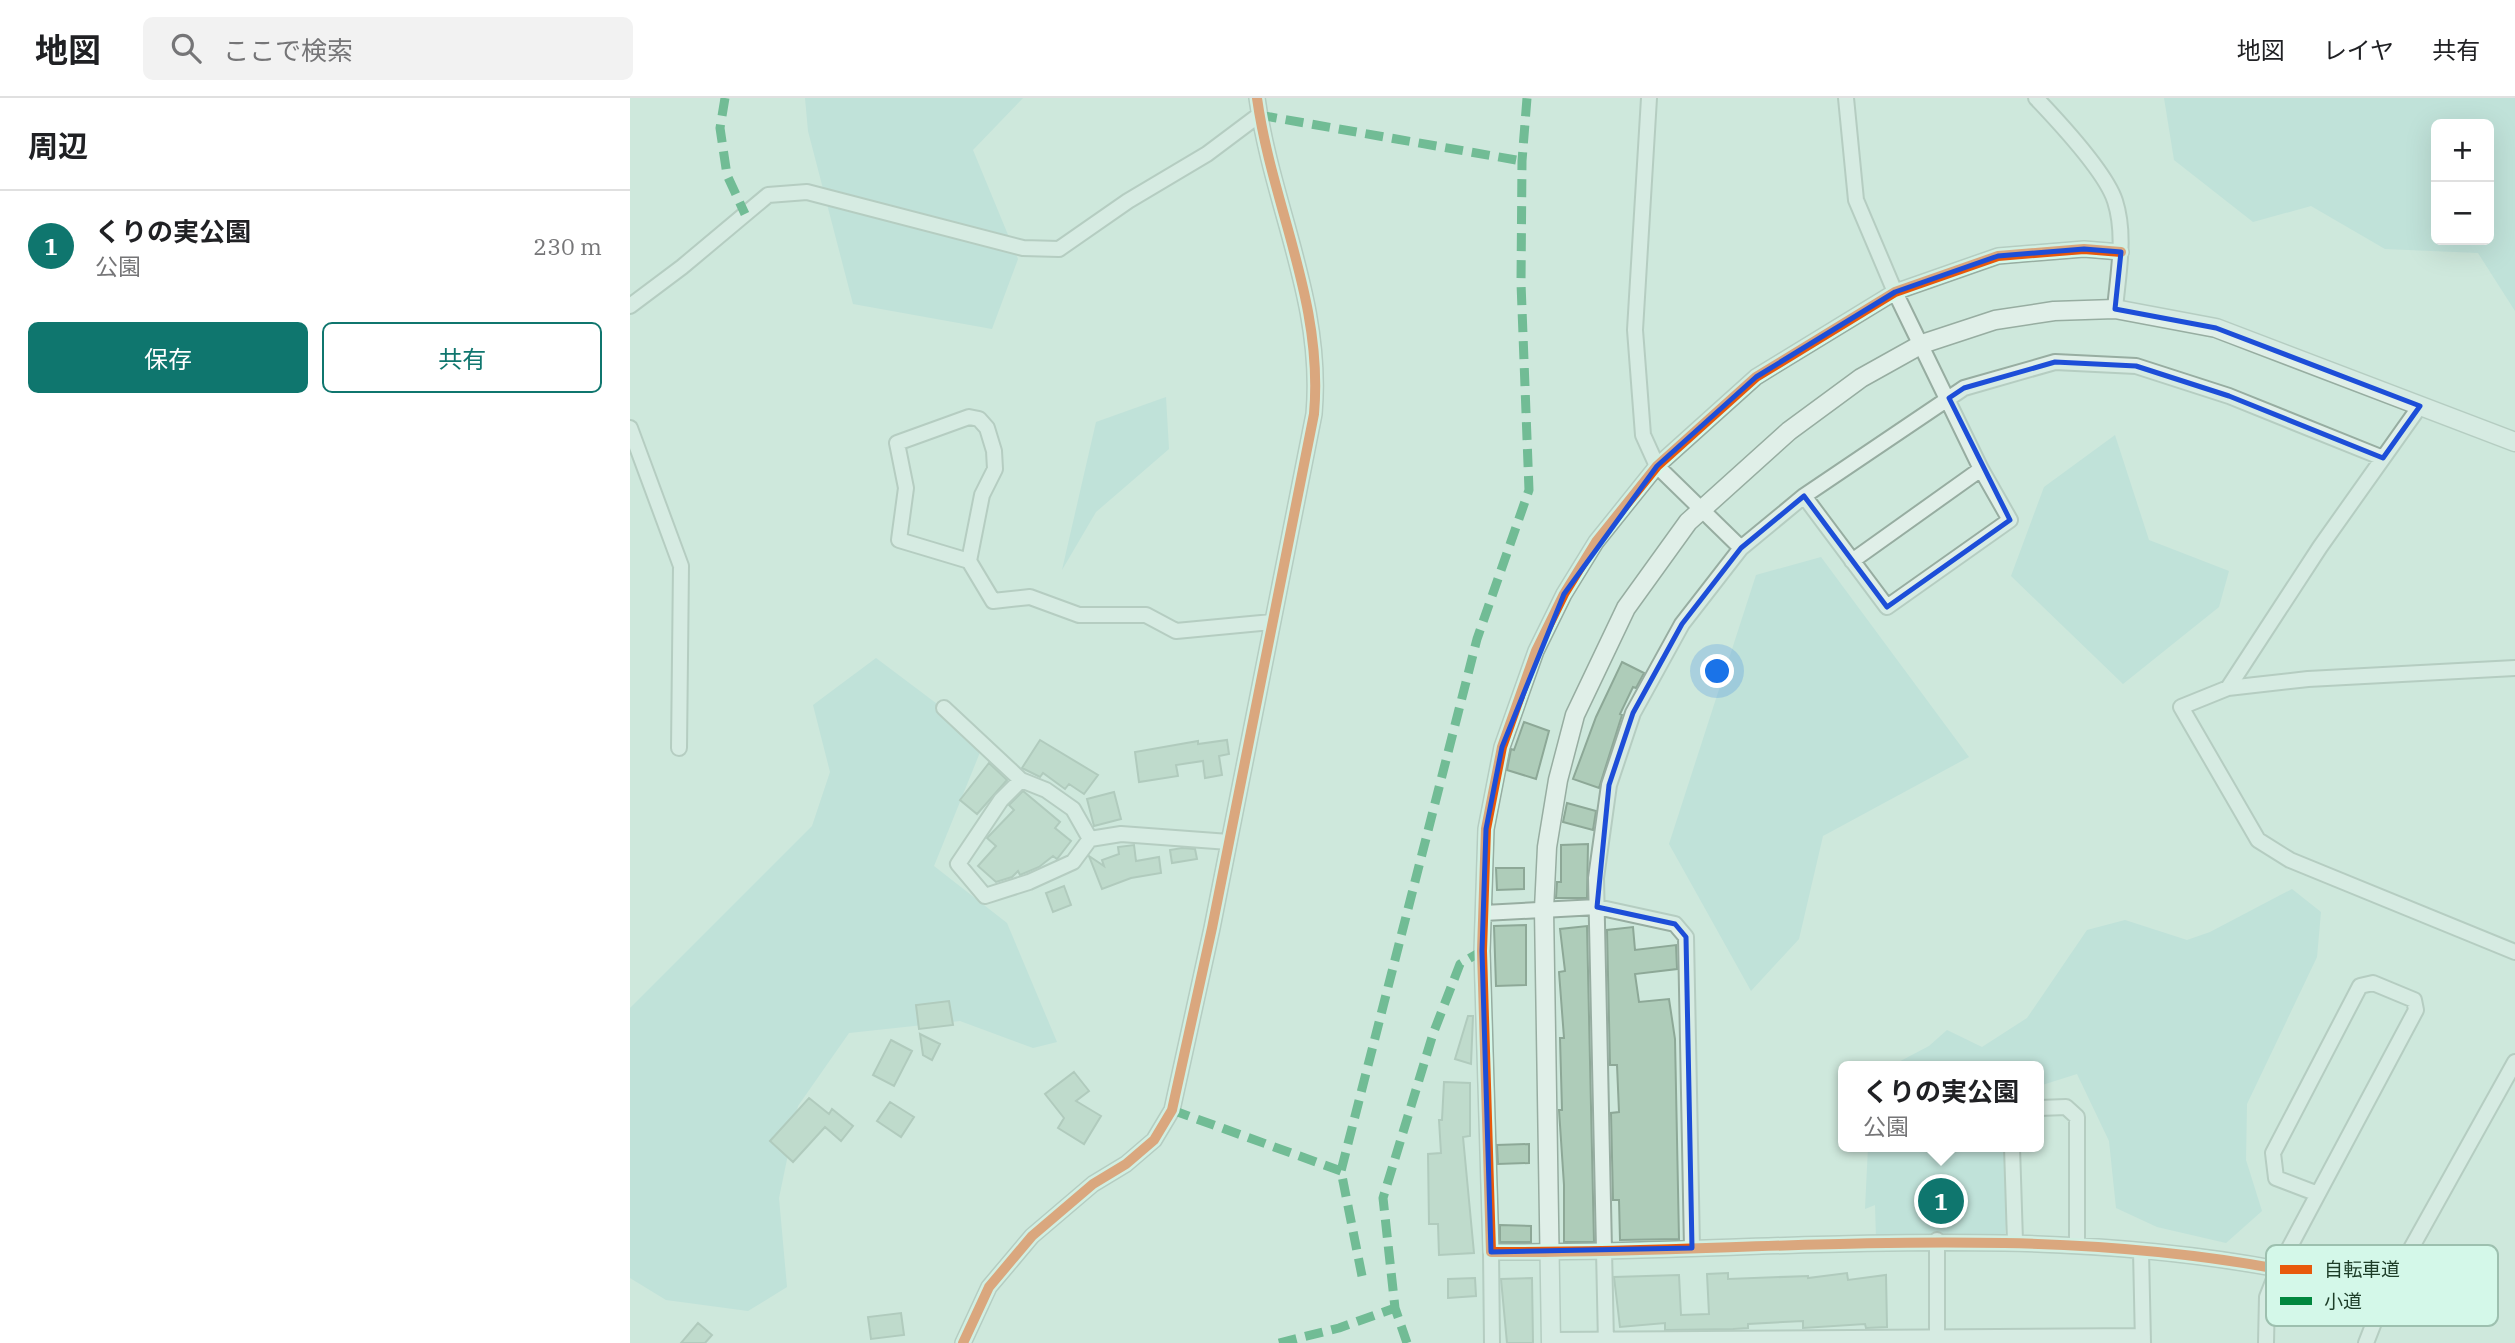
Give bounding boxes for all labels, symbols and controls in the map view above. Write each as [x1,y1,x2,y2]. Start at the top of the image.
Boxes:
search box [143,17,633,80]
text: 地図 [35,28,101,71]
icon: search [167,29,205,67]
text: ここで検索 [223,33,353,67]
text: 地図 [2237,34,2285,66]
text: レイヤ [2323,34,2394,66]
text: 共有 [2432,34,2480,66]
map controls [2431,119,2494,245]
button: + [2431,119,2494,182]
text: 周辺 [28,126,88,165]
button: − [2431,182,2494,245]
text: くりの実公園 [95,214,251,248]
text: 1 [44,231,58,261]
text: 230 m [533,231,602,261]
text: 公園 [95,251,141,281]
button: 保存 [28,322,308,393]
button: 共有 [322,322,602,393]
your location [1700,654,1734,688]
popup [1838,1061,2044,1152]
text: くりの実公園 [1863,1074,2019,1108]
text: 公園 [1863,1111,1909,1141]
pin: 1 [1918,1175,1964,1227]
legend [2266,1245,2498,1326]
text: 自転車道 [2324,1257,2400,1281]
text: 小道 [2324,1289,2362,1313]

